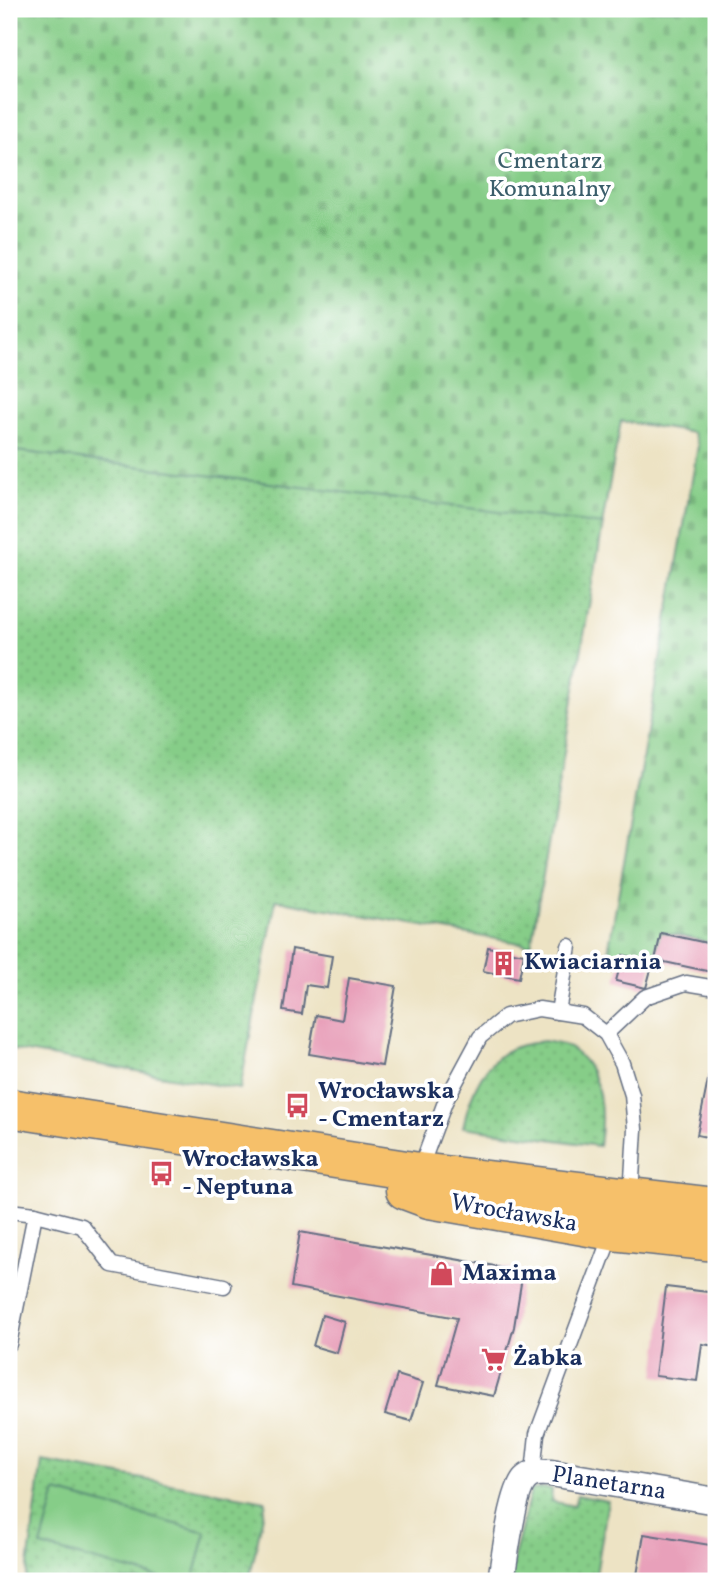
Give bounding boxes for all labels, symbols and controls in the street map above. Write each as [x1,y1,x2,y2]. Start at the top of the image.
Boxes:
park label: Cmentarz Komunalny [489,145,611,207]
place label: Kwiaciarnia [524,946,662,980]
building icon: Kwiaciarnia [490,949,518,977]
place label: Wrocławska - Cmentarz [318,1075,455,1137]
bus stop icon: Wrocławska - Cmentarz [284,1092,312,1120]
place label: Wrocławska - Neptuna [182,1143,319,1205]
bus stop icon: Wrocławska - Neptuna [148,1160,176,1188]
street label: Wrocławska [448,1186,580,1242]
place label: Maxima [462,1257,557,1291]
shop icon: Maxima [428,1260,456,1288]
place label: Żabka [513,1342,583,1376]
supermarket icon: Żabka [479,1345,507,1373]
street label: Planetarna [549,1458,669,1510]

